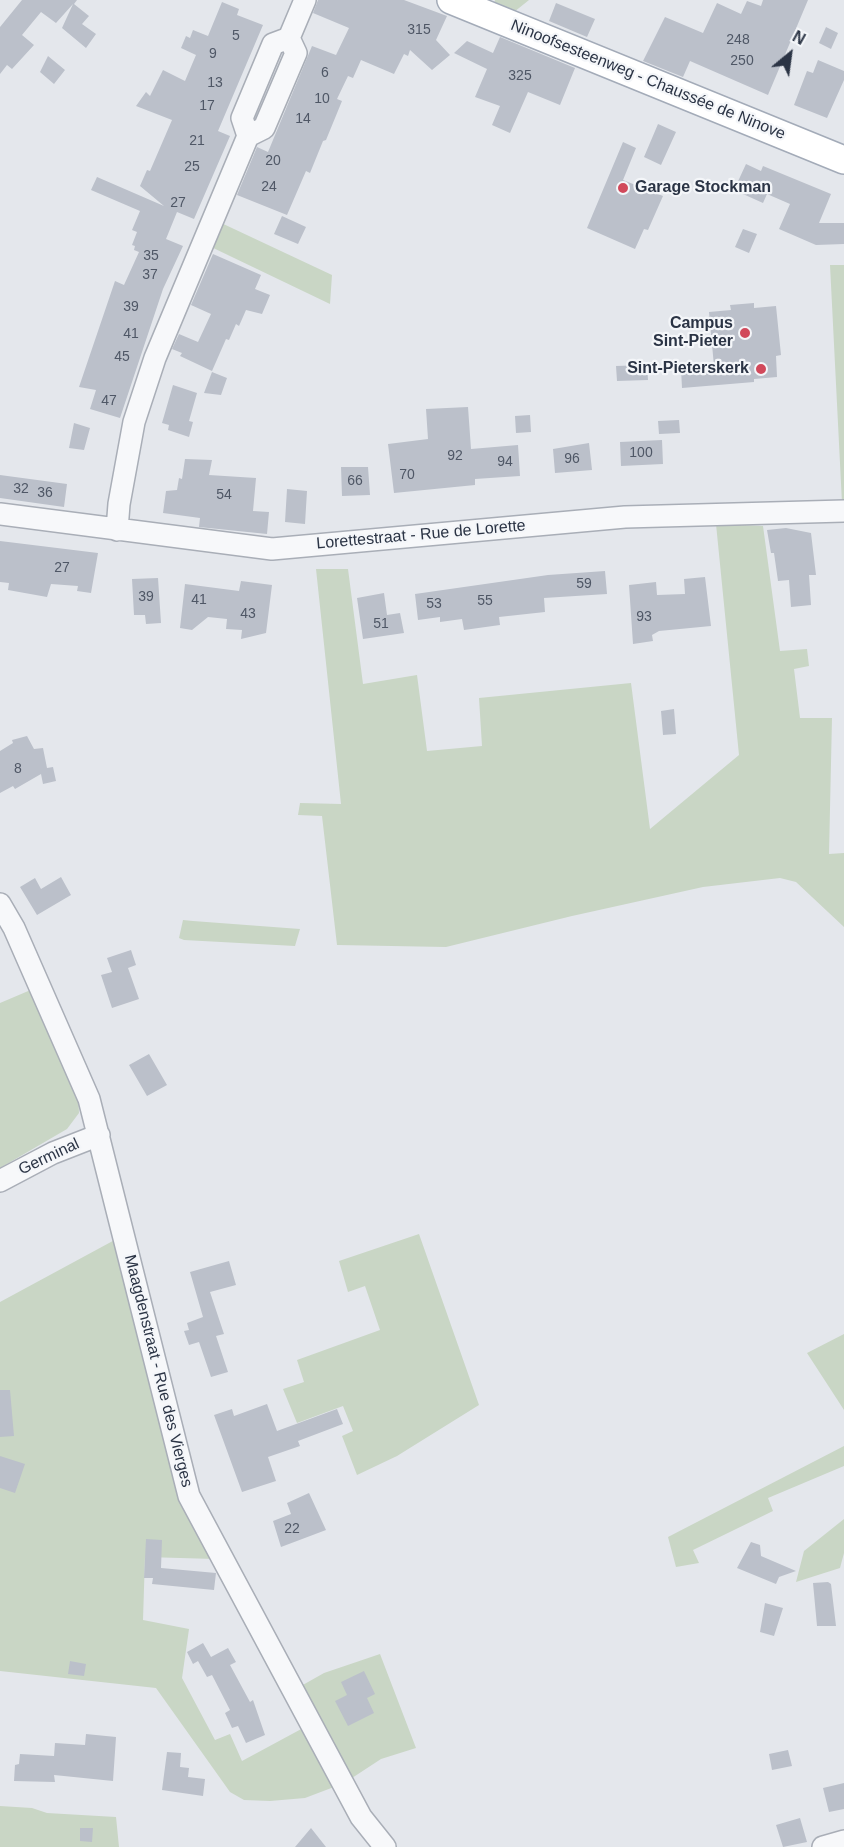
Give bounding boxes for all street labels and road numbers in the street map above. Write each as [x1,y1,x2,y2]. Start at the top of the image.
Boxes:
street label: Ninoofsesteenweg - Chaussée de Ninove [508,16,788,144]
street label: Lorettestraat - Rue de Lorette [316,516,526,554]
street label: Germinal [16,1135,82,1179]
street label: Maagdenstraat - Rue des Vierges [120,1253,196,1489]

